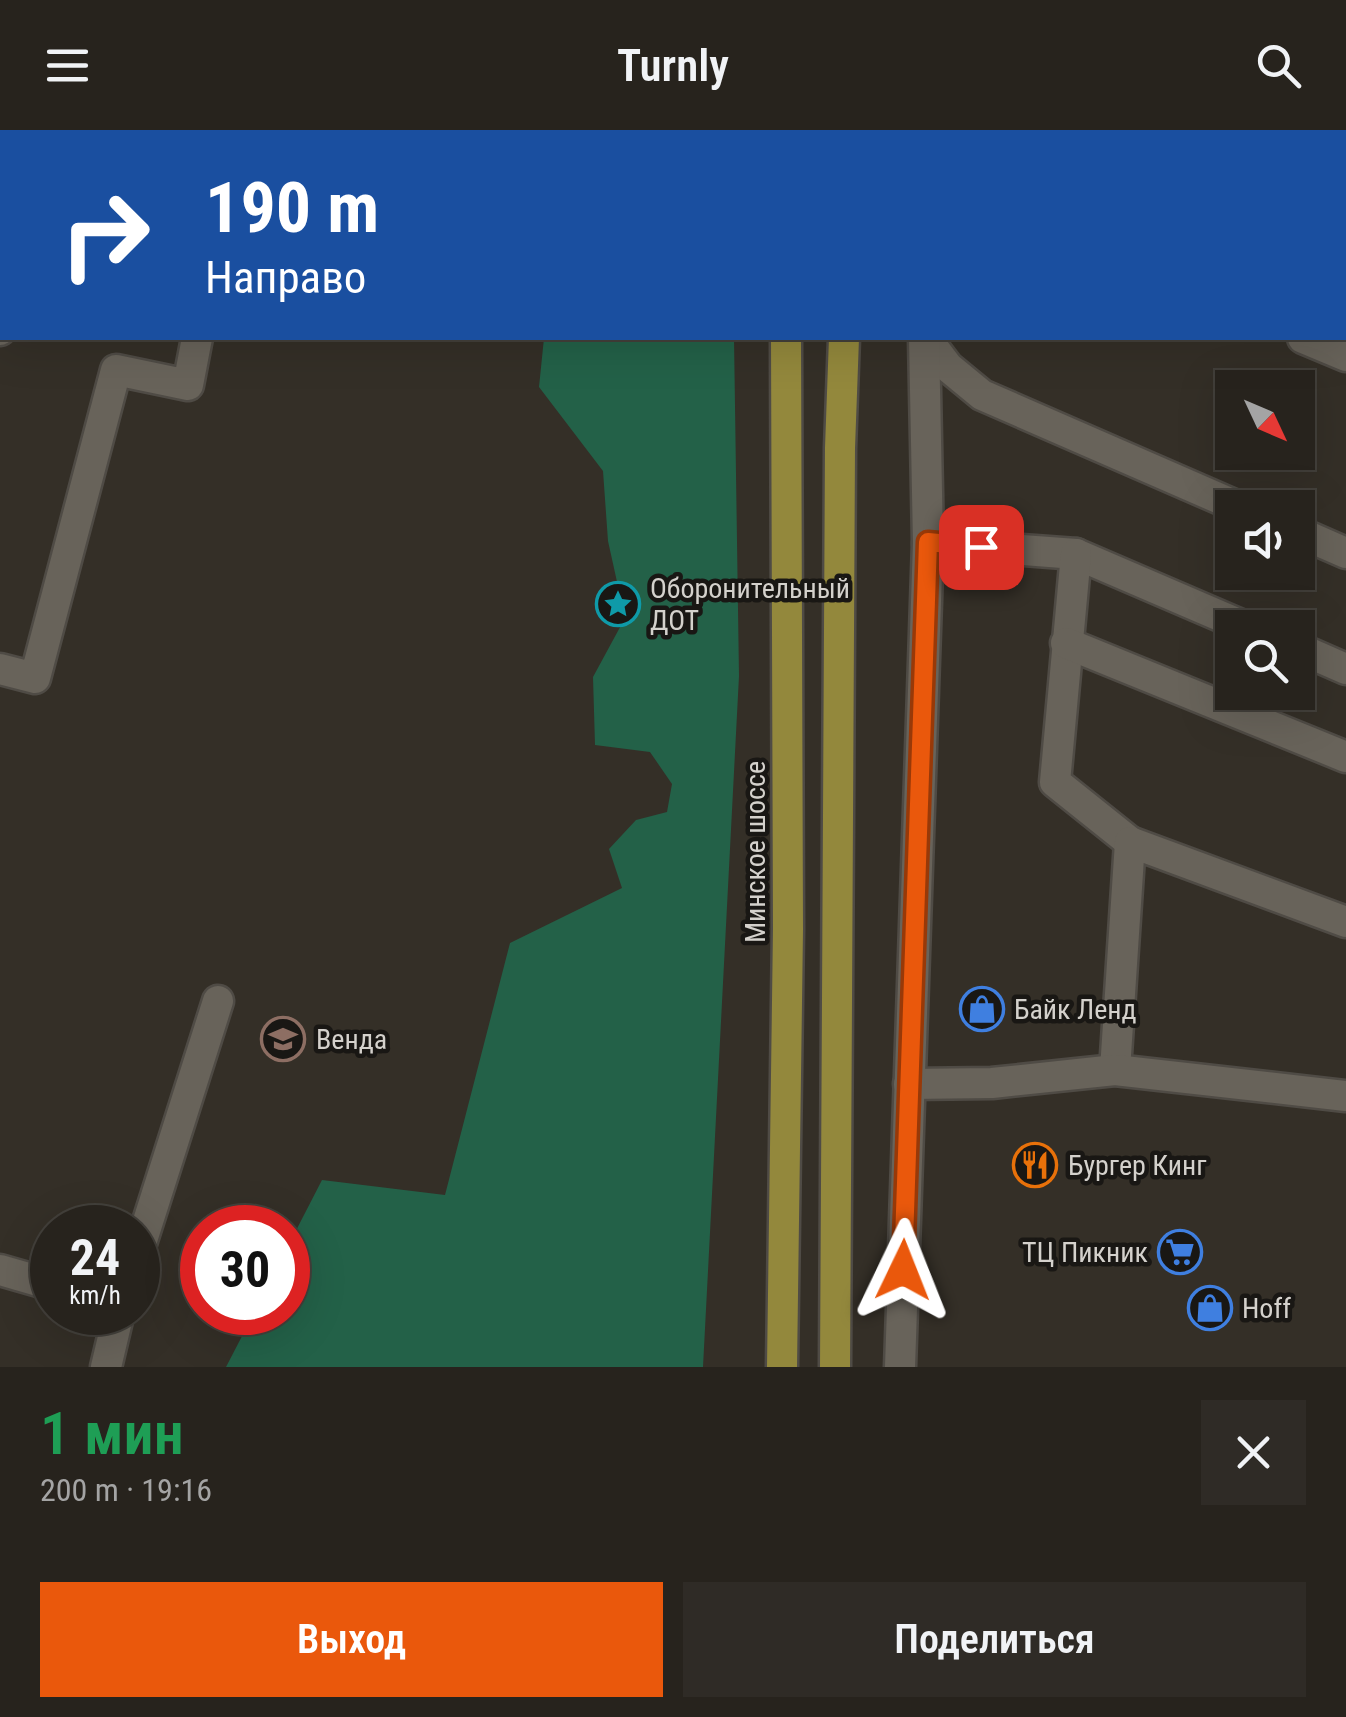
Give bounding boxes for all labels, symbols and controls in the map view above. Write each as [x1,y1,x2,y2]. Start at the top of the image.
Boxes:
icon: menu [40,38,95,93]
icon: search [1251,38,1306,93]
text: Turnly [617,39,729,92]
text: 190 m [205,167,379,249]
icon: right [40,170,170,300]
text: Направо [205,251,366,304]
north arrow [1215,370,1315,470]
map controls [1215,370,1315,710]
button: sound [1215,490,1315,590]
pin [939,505,1024,590]
icon: arrive [954,520,1009,575]
place label: Оборонительный ДОТ [650,572,850,637]
place icon: Оборонительный ДОТ [595,581,641,627]
button: search [1215,610,1315,710]
street label: Минское шоссе [739,761,772,943]
shop icon: Байк Ленд [959,986,1005,1032]
place label: Байк Ленд [1014,993,1137,1026]
school or university icon: Венда [260,1016,306,1062]
place label: Венда [316,1023,387,1056]
restaurant icon: Бургер Кинг [1012,1142,1058,1188]
place label: Бургер Кинг [1068,1149,1207,1182]
speed limit sign: 30 [180,1205,310,1335]
position arrow [851,1218,955,1322]
text: 24 [70,1229,120,1287]
supermarket icon: ТЦ Пикник [1157,1229,1203,1275]
place label: ТЦ Пикник [1022,1236,1148,1269]
text: km/h [69,1281,121,1310]
shop icon: Hoff [1187,1285,1233,1331]
place label: Hoff [1242,1292,1291,1325]
text: 1 мин [40,1398,184,1469]
button: close [1201,1400,1306,1505]
text: 200 m · 19:16 [40,1471,212,1509]
button: Выход [40,1582,663,1697]
button: Поделиться [683,1582,1306,1697]

